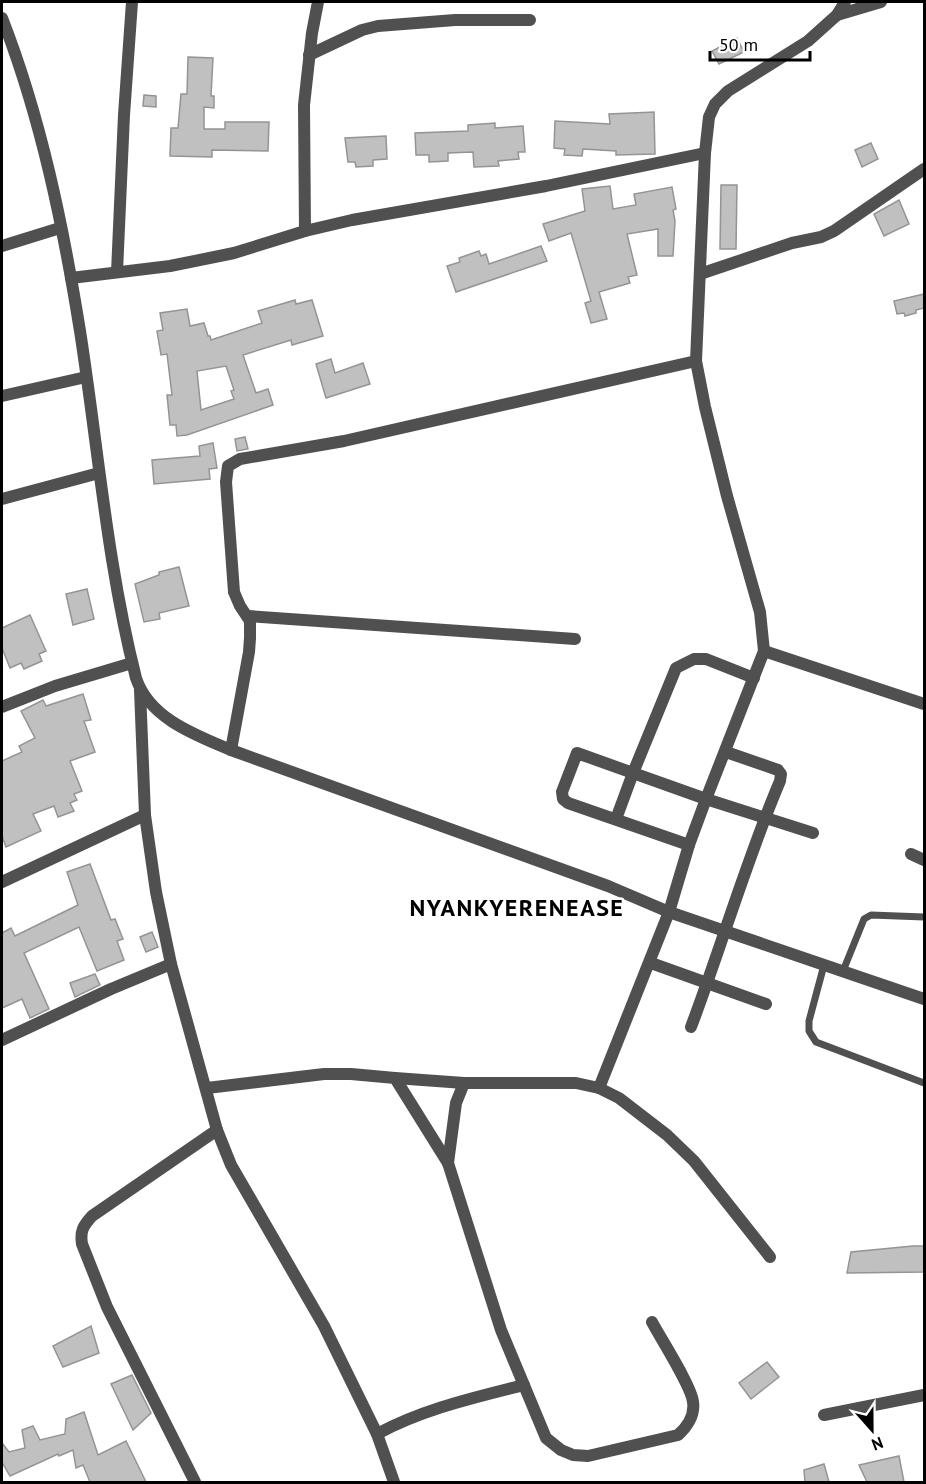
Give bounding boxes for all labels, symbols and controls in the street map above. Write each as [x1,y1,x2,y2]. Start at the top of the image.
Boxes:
scale bar [710,24,810,62]
text: 50 m [719,33,758,56]
district label: NYANKYERENEASE [410,892,624,923]
north arrow [842,1400,902,1460]
text: N [869,1433,886,1455]

